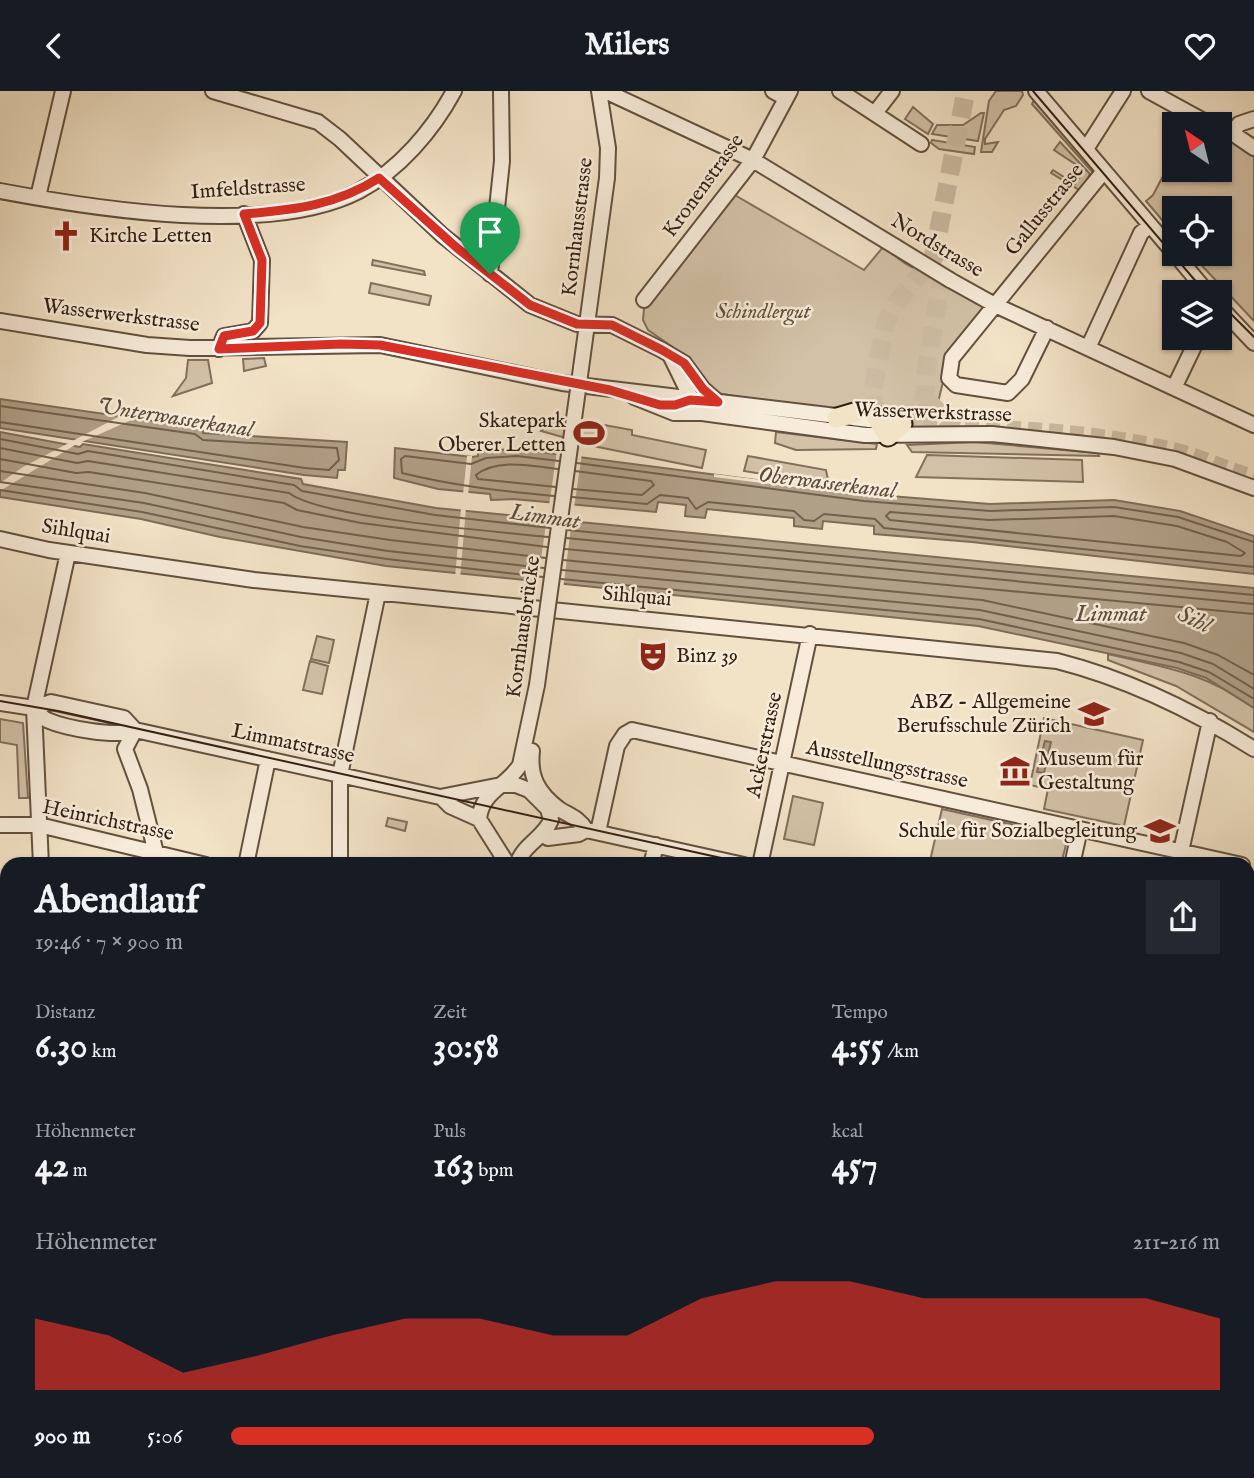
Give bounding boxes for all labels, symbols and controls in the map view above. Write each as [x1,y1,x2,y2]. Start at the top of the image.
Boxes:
text: Milers [585,25,669,66]
icon: back [35,27,73,65]
icon: heart [1181,27,1219,65]
north arrow [1162,112,1232,182]
map controls [1162,112,1232,350]
street label: Kronenstrasse [657,128,751,243]
street label: Kornhausstrasse [556,156,600,298]
street label: Gallusstrasse [1000,158,1091,262]
street label: Imfeldstrasse [190,171,307,206]
button: locate [1162,196,1232,266]
pin [460,202,520,274]
street label: Nordstrasse [886,208,989,284]
icon: arrive [471,213,509,251]
church icon: Kirche Letten [49,219,83,253]
place label: Kirche Letten [89,223,212,250]
button: layers [1162,280,1232,350]
street label: Wasserwerkstrasse [41,293,201,339]
park label: Schindlergut [715,299,812,326]
water label: Unterwasserkanal [95,391,257,445]
street label: Wasserwerkstrasse [854,397,1013,429]
place label: Skatepark Oberer Letten [438,408,567,459]
sports icon: Skatepark Oberer Letten [572,416,606,450]
water label: Oberwasserkanal [757,460,899,506]
water label: Limmat [507,498,584,537]
street label: Sihlquai [40,513,112,551]
street label: Kornhausbrücke [501,554,547,700]
street label: Sihlquai [601,581,673,613]
water label: Limmat [1075,600,1148,629]
water label: Sihl [1173,600,1217,641]
theatre icon: Binz 39 [636,639,670,673]
place label: Binz 39 [676,643,738,670]
street label: Ackerstrasse [740,689,789,801]
place label: ABZ - Allgemeine Berufsschule Zürich [897,689,1071,740]
school or university icon: ABZ - Allgemeine Berufsschule Zürich [1077,697,1111,731]
street label: Limmatstrasse [229,718,357,770]
street label: Ausstellungsstrasse [803,734,971,795]
place label: Museum für Gestaltung [1038,746,1144,797]
museum icon: Museum für Gestaltung [998,754,1032,788]
street label: Heinrichstrasse [40,794,176,848]
school or university icon: Schule für Sozialbegleitung [1143,814,1177,848]
place label: Schule für Sozialbegleitung [899,818,1138,845]
text: Abendlauf [35,878,199,926]
button: share [1146,880,1220,954]
text: 19:46 · 7 × 900 m [35,928,183,957]
text: Distanz [35,1001,96,1025]
text: Zeit [433,1001,467,1025]
text: Tempo [832,1001,888,1025]
text: 6.30 [35,1025,88,1070]
text: 30:58 [433,1025,499,1070]
text: 4:55 [832,1025,883,1070]
text: km [88,1040,117,1064]
text: /km [883,1040,919,1064]
text: Höhenmeter [35,1120,136,1144]
text: Puls [433,1120,466,1144]
text: kcal [832,1120,863,1144]
text: 42 [35,1144,69,1189]
text: 163 [433,1144,474,1189]
text: 457 [832,1144,878,1189]
text: m [69,1159,87,1183]
text: bpm [474,1159,513,1183]
text: Höhenmeter [35,1228,157,1257]
text: 211–216 m [1133,1228,1220,1257]
text: 900 m [35,1422,90,1451]
text: 5:06 [147,1422,182,1451]

